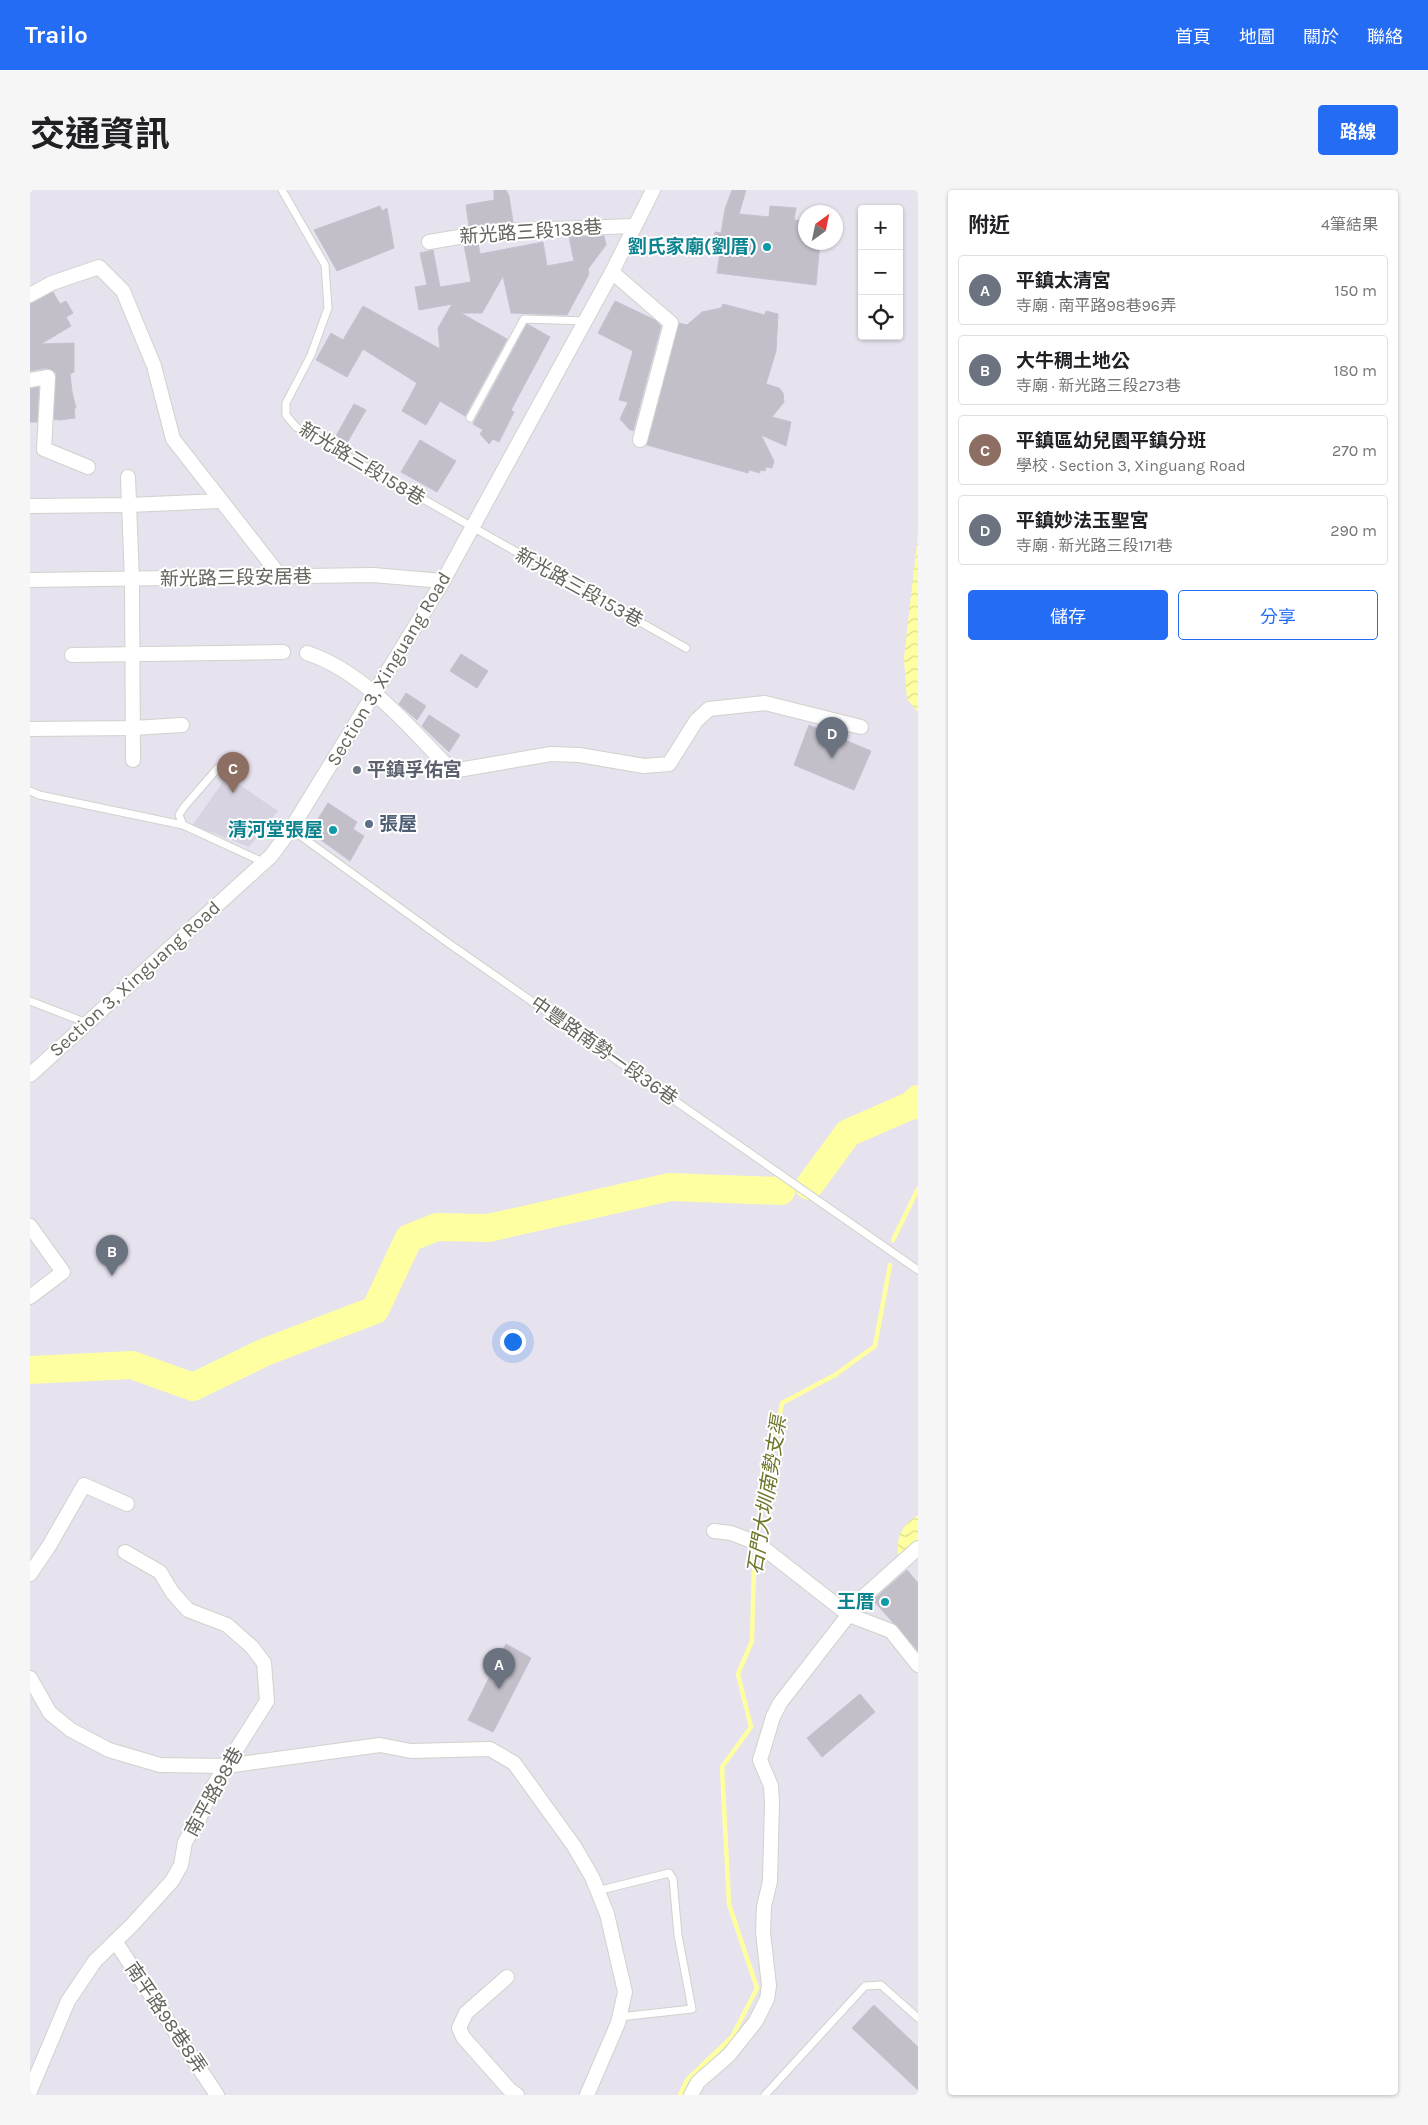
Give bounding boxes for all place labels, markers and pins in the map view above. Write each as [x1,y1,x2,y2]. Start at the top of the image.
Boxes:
place label: 劉氏家廟(劉厝) [628,236,757,258]
marker: 劉氏家廟(劉厝) [761,241,773,253]
pin: D [816,717,848,758]
pin: C [217,752,249,793]
place label: 平鎮孚佑宮 [367,759,462,781]
marker: 平鎮孚佑宮 [351,764,363,776]
place label: 張屋 [379,813,417,835]
marker: 張屋 [363,818,375,830]
place label: 清河堂張屋 [228,819,323,841]
marker: 清河堂張屋 [327,824,339,836]
pin: B [96,1235,128,1276]
place label: 王厝 [837,1591,875,1613]
marker: 王厝 [879,1596,891,1608]
pin: A [483,1648,515,1689]

